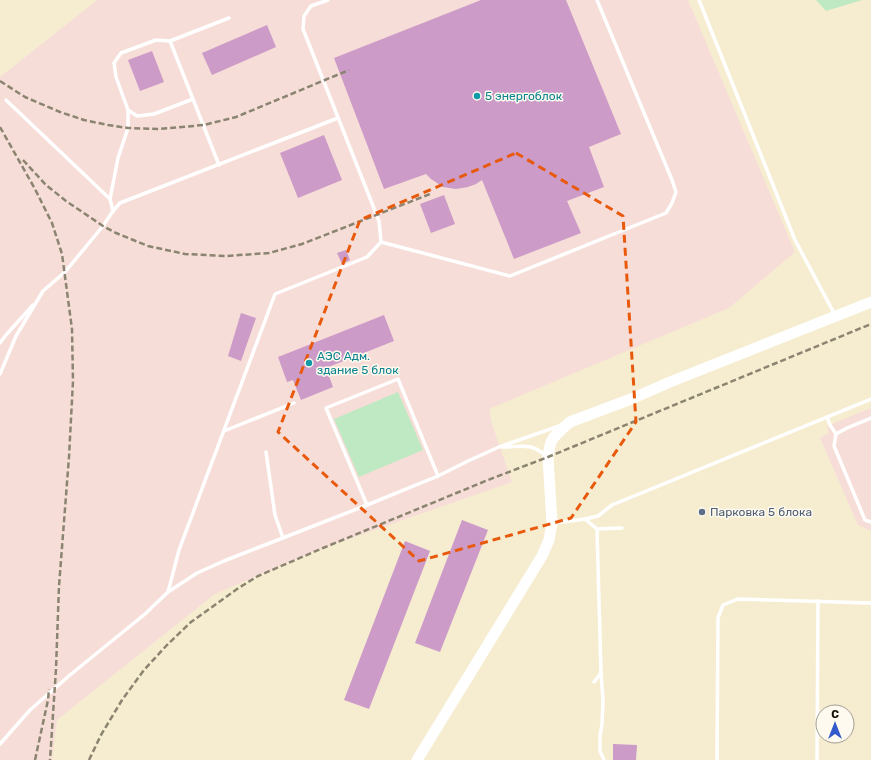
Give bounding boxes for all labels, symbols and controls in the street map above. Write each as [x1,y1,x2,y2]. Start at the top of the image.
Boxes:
place label: 5 энергоблок [485,89,563,103]
marker: 5 энергоблок [472,91,482,101]
place label: АЭС Адм. здание 5 блок [317,349,399,377]
marker: АЭС Адм. здание 5 блок [304,358,314,368]
place label: Парковка 5 блока [710,505,812,519]
marker: Парковка 5 блока [697,507,707,517]
north arrow [815,704,855,744]
text: С [831,708,839,721]

